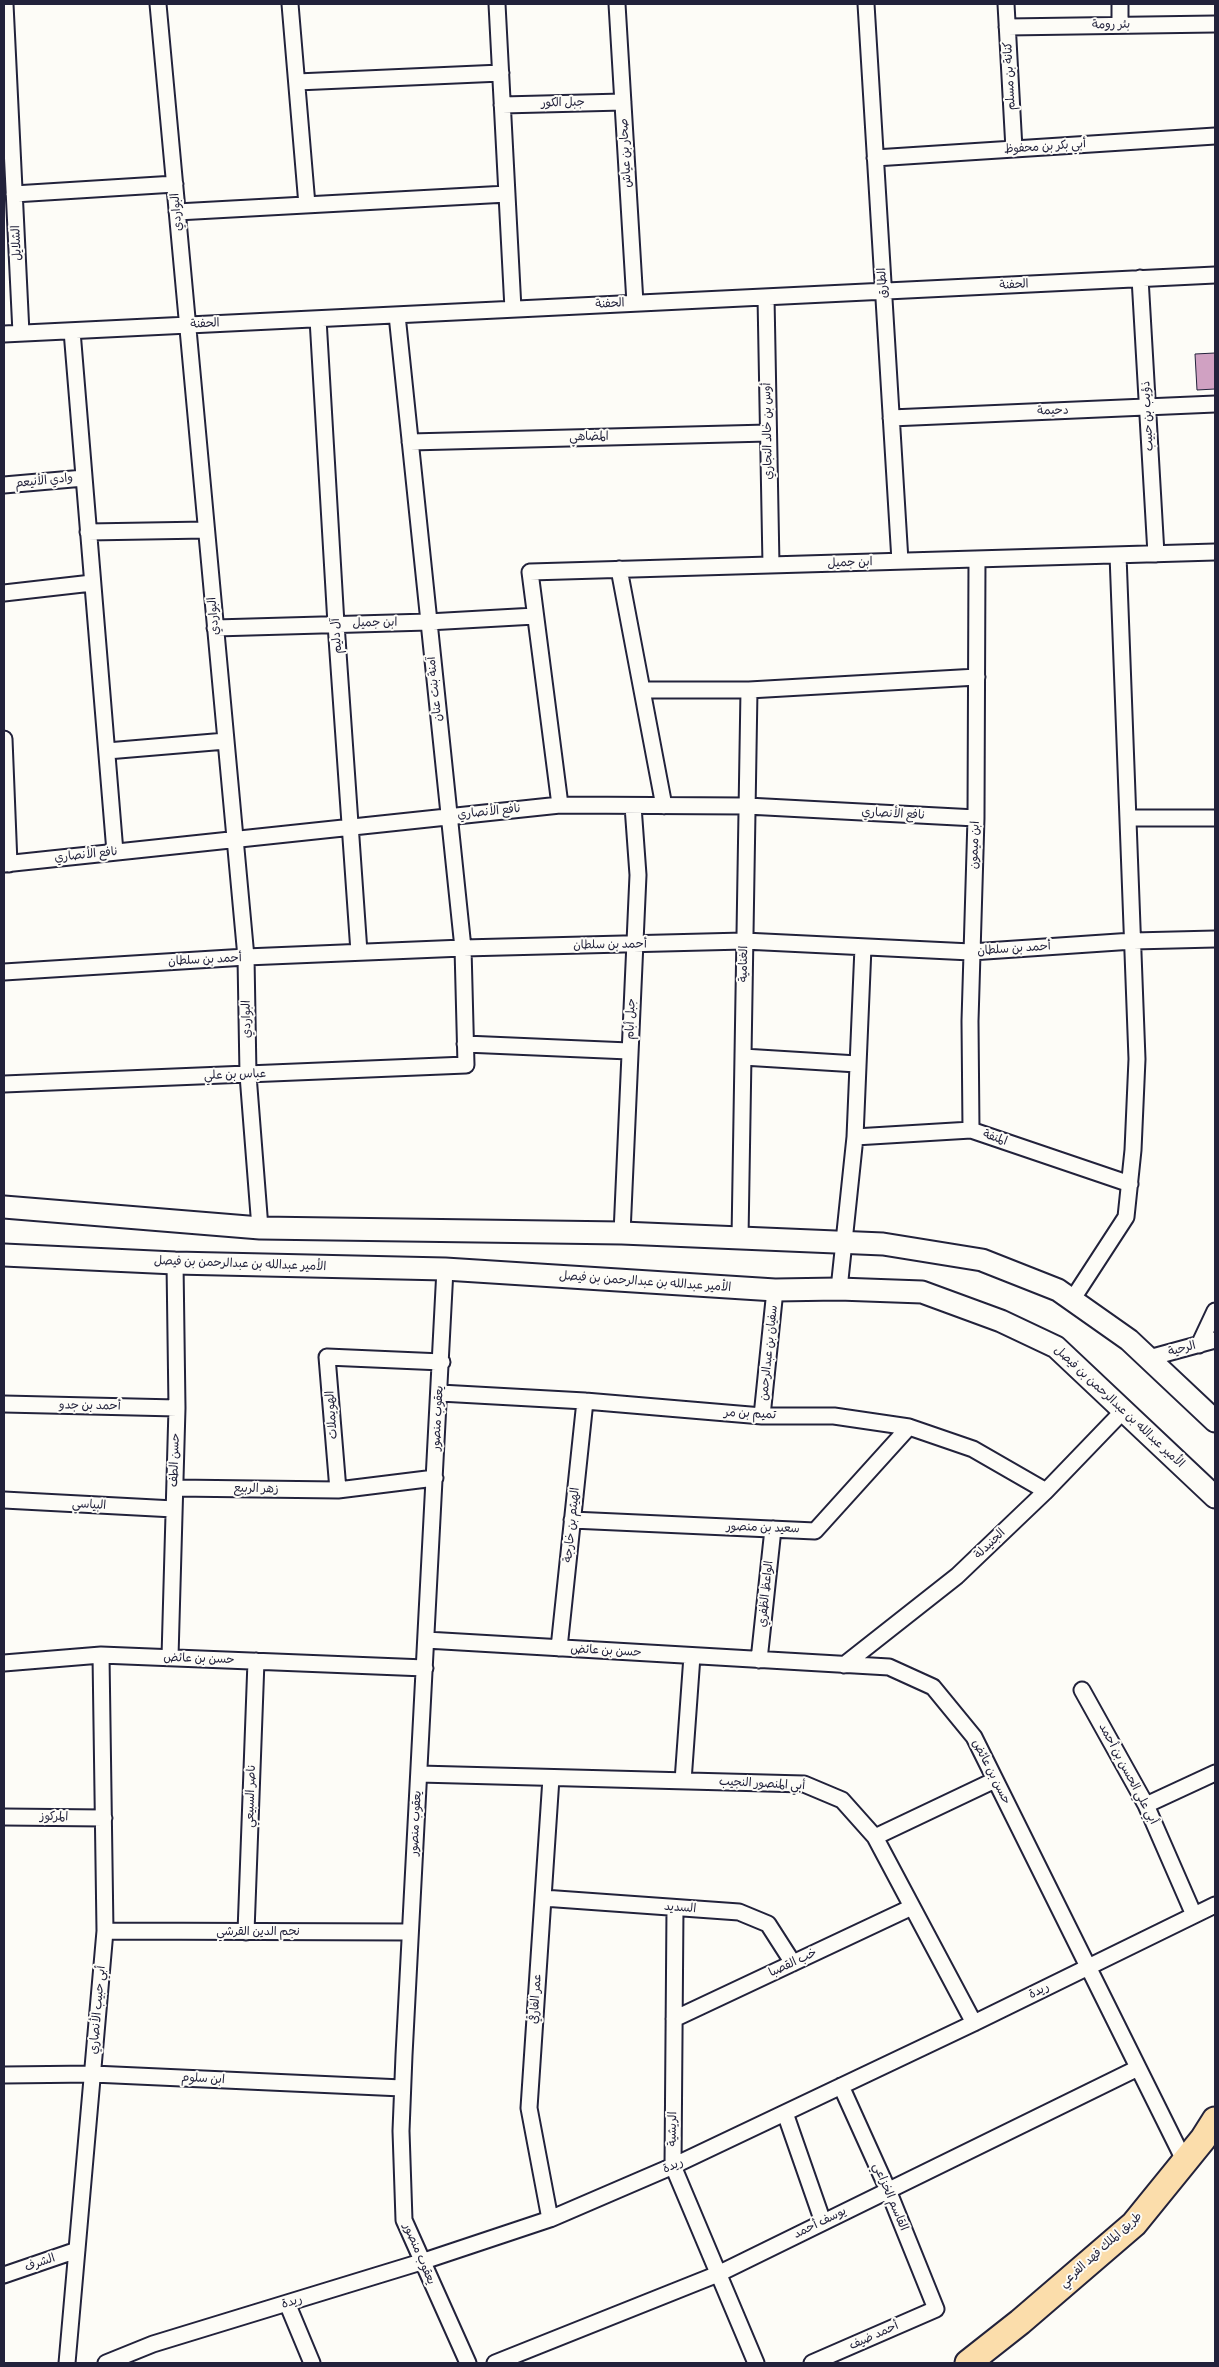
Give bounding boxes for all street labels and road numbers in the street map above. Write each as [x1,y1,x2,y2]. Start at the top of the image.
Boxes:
street label: بئر رومة [1092,17,1130,33]
street label: كنانة بن مسلم [1001,41,1019,111]
street label: جبل الكور [541,95,585,111]
street label: صحار بن عياش [617,118,635,188]
street label: أبي بكر بن محفوظ [1004,137,1086,157]
street label: البواردي [168,192,186,232]
street label: الشلايل [9,225,25,261]
street label: الطارق [875,267,891,299]
street label: الحفنة [999,277,1029,293]
street label: الحفنة [595,296,625,312]
street label: الحفنة [190,316,220,332]
street label: ذؤيب بن حبيب [1139,380,1157,452]
street label: أوس بن خالد النجاري [760,382,776,480]
street label: دحيمة [1037,403,1069,419]
street label: المضاهي [569,429,609,445]
street label: وادي الأنيعم [14,471,74,491]
street label: ابن جميل [827,555,873,571]
street label: البواردي [205,596,223,636]
street label: ابن جميل [352,615,398,631]
street label: آل دليم [329,618,345,654]
street label: آمنة بنت عنان [424,656,446,722]
street label: نافع الأنصاري [457,802,521,822]
street label: نافع الأنصاري [861,805,925,823]
street label: ابن ميمون [967,821,983,869]
street label: نافع الأنصاري [54,845,118,865]
street label: أحمد بن سلطان [573,937,647,953]
street label: أحمد بن سلطان [977,939,1051,959]
street label: الغنامية [736,946,752,982]
street label: أحمد بن سلطان [168,951,242,969]
street label: جبل أبام [623,998,639,1040]
street label: البواردي [239,1000,255,1038]
street label: عباس بن علي [204,1067,266,1083]
street label: المنفة [981,1127,1009,1149]
street label: الأمير عبدالله بن عبدالرحمن بن فيصل [154,1254,326,1274]
street label: الأمير عبدالله بن عبدالرحمن بن فيصل [558,1269,732,1295]
street label: سفيان بن عبدالرحمن [757,1304,781,1402]
street label: الرحية [1167,1338,1197,1360]
street label: الأمير عبدالله بن عبدالرحمن بن فيصل [1051,1343,1187,1471]
street label: يعقوب منصور [429,1385,447,1451]
street label: الهويملات [323,1390,341,1440]
street label: أحمد بن جدو [59,1398,121,1414]
street label: تميم بن مر [723,1405,777,1423]
street label: حسن الطف [167,1433,183,1487]
street label: زهر الربيع [233,1481,279,1497]
street label: الهيثم بن خارجة [561,1487,583,1563]
street label: البياسي [71,1497,107,1513]
street label: سعيد بن منصور [726,1520,800,1536]
street label: الجنيدلة [971,1526,1009,1562]
street label: الواعظ الظفري [755,1560,777,1628]
street label: حسن بن عائض [570,1642,642,1660]
street label: حسن بن عائض [163,1651,235,1667]
street label: أبي علي الحسن بن أحمد [1095,1721,1161,1827]
street label: حسن بن عائض [968,1737,1014,1807]
street label: ناصر السبيعي [243,1764,259,1828]
street label: أبي المنصور النجيب [718,1775,806,1793]
street label: يعقوب منصور [407,1790,425,1856]
street label: المركوز [40,1810,68,1824]
street label: السديد [663,1900,697,1916]
street label: نجم الدين القرشي [216,1925,300,1939]
street label: خب القصبا [767,1946,819,1980]
street label: أبي حبيب الأنصاري [87,1965,109,2055]
street label: عمر الفارقي [527,1973,545,2025]
street label: ريدة [1026,1980,1052,2002]
street label: ابن سلوم [181,2071,225,2087]
street label: الريشية [665,2111,681,2147]
street label: ريدة [660,2155,686,2177]
street label: القاسم الخزاعي [869,2161,911,2233]
street label: يوسف أحمد [791,2204,849,2242]
street label: طريق الملك فهد الفرعي [1057,2209,1145,2291]
street label: يعقوب منصور [400,2221,438,2287]
street label: الشرف [23,2251,57,2275]
street label: ريدة [280,2292,304,2312]
street label: أحمد ضيف [847,2319,901,2353]

